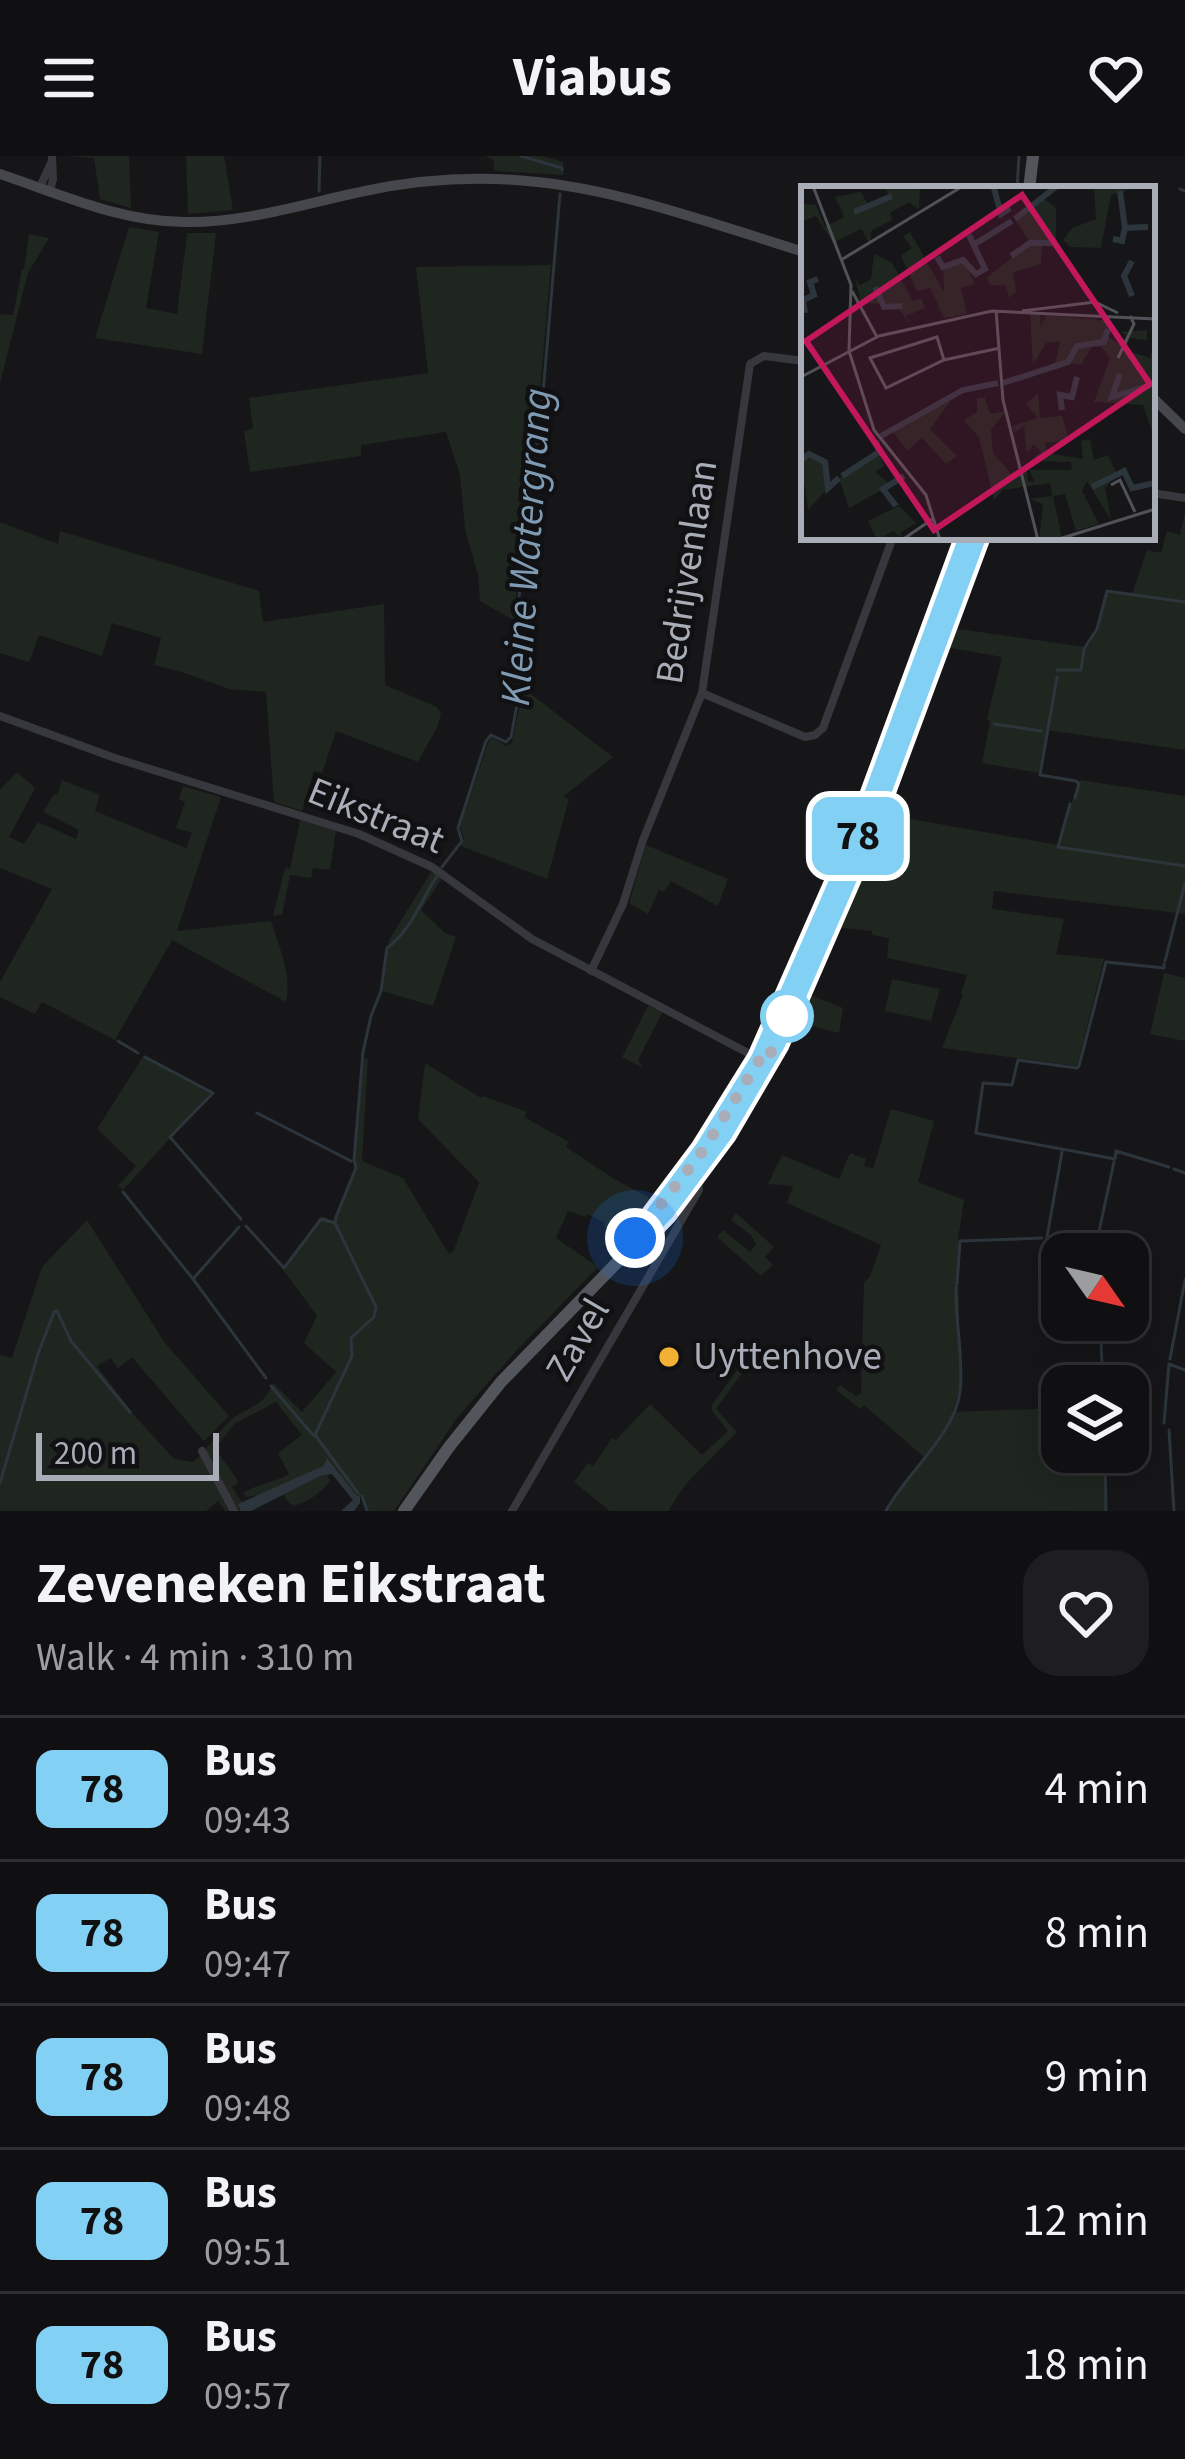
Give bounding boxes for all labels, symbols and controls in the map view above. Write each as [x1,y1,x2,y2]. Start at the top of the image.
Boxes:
text: Viabus [513,40,672,117]
icon: menu [36,45,102,111]
icon: heart [1083,45,1149,111]
inset map [801,186,1155,540]
water label: Kleine Watergrang [486,386,568,708]
street label: Bedrijvenlaan [642,456,732,688]
street label: Eikstraat [299,763,453,869]
line badge: 78 [804,797,912,875]
text: 78 [836,806,880,866]
unlabelled marker [762,991,812,1041]
your location [605,1208,665,1268]
north arrow [1041,1233,1149,1341]
map controls [1041,1233,1149,1473]
street label: Zavel [532,1288,624,1392]
place label: Uyttenhove [693,1329,882,1385]
marker: Uyttenhove [656,1344,682,1370]
button: layers [1041,1365,1149,1473]
scale bar [36,1427,219,1480]
text: 200 m [54,1430,137,1477]
text: Zeveneken Eikstraat [36,1544,546,1625]
button: heart [1023,1550,1149,1676]
text: Walk · 4 min · 310 m [36,1630,354,1686]
text: Bus [204,1729,277,1793]
text: 4 min [1045,1757,1149,1821]
text: 78 [80,1759,124,1819]
text: 09:43 [204,1793,291,1849]
text: Bus [204,1873,277,1937]
text: 8 min [1045,1901,1149,1965]
text: 78 [80,1903,124,1963]
text: 09:47 [204,1937,291,1993]
text: Bus [204,2017,277,2081]
text: 9 min [1045,2045,1149,2109]
text: 78 [80,2047,124,2107]
text: 09:48 [204,2081,291,2137]
text: Bus [204,2161,277,2225]
text: 12 min [1022,2189,1149,2253]
text: 78 [80,2191,124,2251]
text: 09:51 [204,2225,291,2281]
text: Bus [204,2305,277,2369]
text: 18 min [1022,2333,1149,2397]
text: 78 [80,2335,124,2395]
text: 09:57 [204,2369,291,2425]

